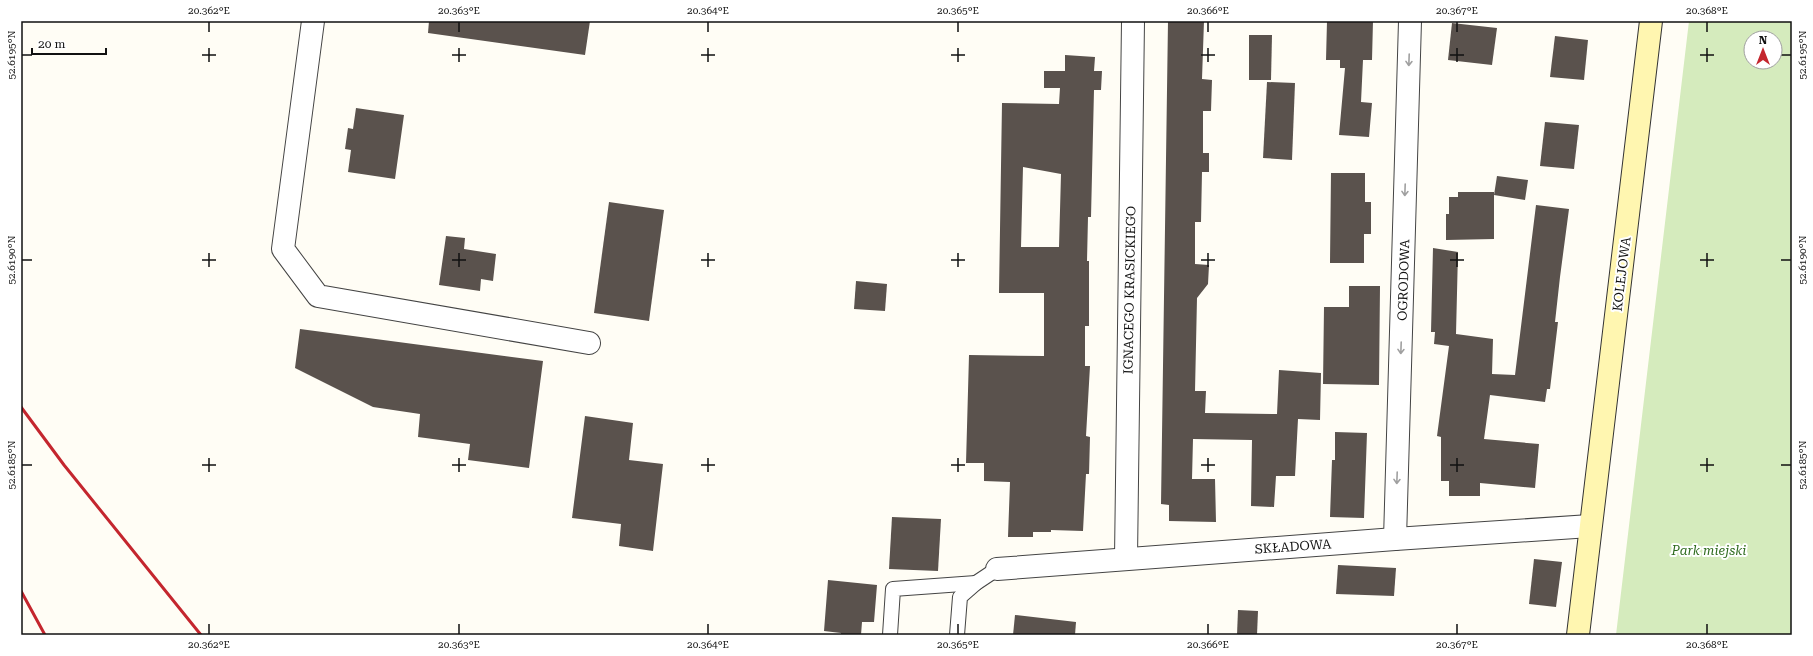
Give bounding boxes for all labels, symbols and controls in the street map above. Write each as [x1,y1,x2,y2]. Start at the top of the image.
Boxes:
text: 20.362°E [188,5,230,16]
text: 20.363°E [438,5,480,16]
text: 20.364°E [687,5,729,16]
text: 20.365°E [937,5,979,16]
text: 20.366°E [1187,5,1229,16]
text: 20.367°E [1436,5,1478,16]
text: 20.368°E [1686,5,1728,16]
text: 52.6195°N [6,30,17,80]
scale bar [32,30,106,56]
north arrow [1743,30,1783,70]
text: 52.6195°N [1797,30,1808,80]
text: N [1759,34,1768,47]
text: 20 m [38,37,65,51]
one-way arrow [1405,53,1413,66]
one-way arrow [1401,183,1409,196]
street label: IGNACEGO KRASICKIEGO [1121,206,1138,374]
text: 52.6190°N [6,235,17,285]
text: 52.6190°N [1797,235,1808,285]
street label: KOLEJOWA [1609,236,1634,312]
street label: OGRODOWA [1395,239,1412,321]
one-way arrow [1397,341,1404,354]
text: 52.6185°N [6,440,17,490]
text: 52.6185°N [1797,440,1808,490]
one-way arrow [1393,471,1401,484]
street label: SKŁADOWA [1254,536,1332,557]
park label: Park miejski [1671,543,1746,558]
text: 20.362°E [188,639,230,650]
text: 20.363°E [438,639,480,650]
text: 20.364°E [687,639,729,650]
text: 20.365°E [937,639,979,650]
text: 20.366°E [1187,639,1229,650]
text: 20.367°E [1436,639,1478,650]
text: 20.368°E [1686,639,1728,650]

